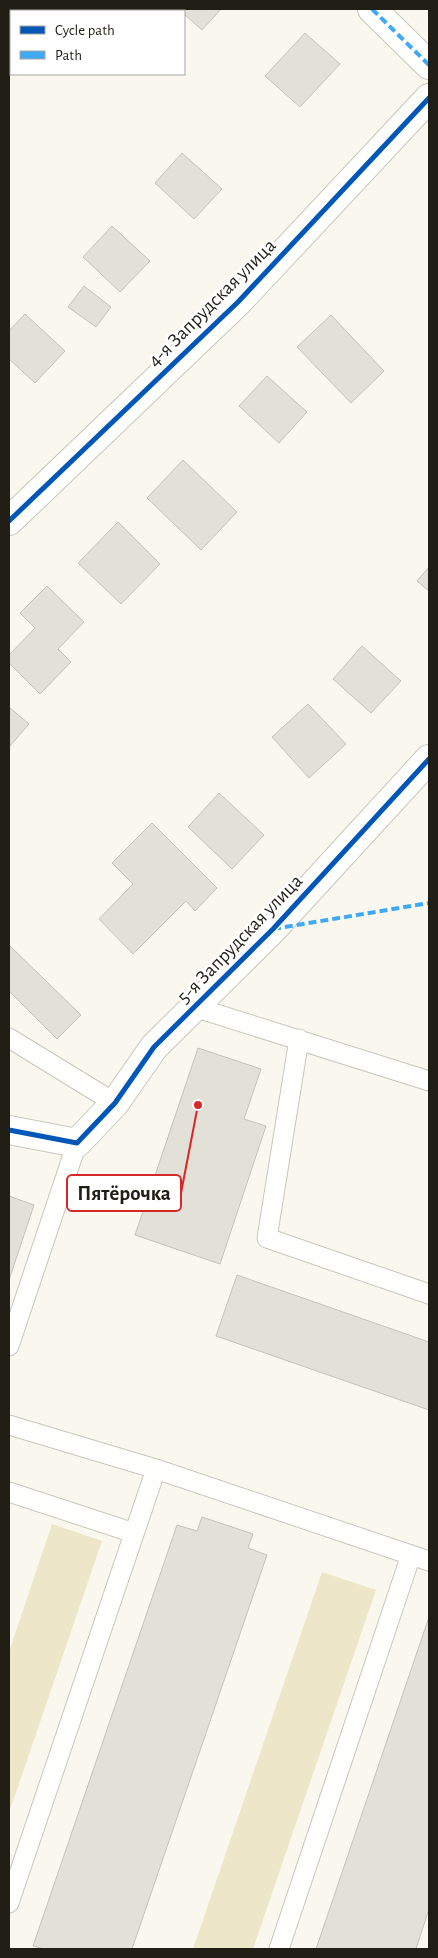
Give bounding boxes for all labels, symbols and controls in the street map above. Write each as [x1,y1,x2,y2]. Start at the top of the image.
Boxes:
legend [10,10,185,75]
text: Cycle path [55,23,115,38]
text: Path [55,48,82,63]
street label: 4-я Запрудская улица [144,235,280,371]
street label: 5-я Запрудская улица [174,871,306,1007]
callout: Пятёрочка [67,1175,181,1211]
text: Пятёрочка [77,1183,171,1204]

